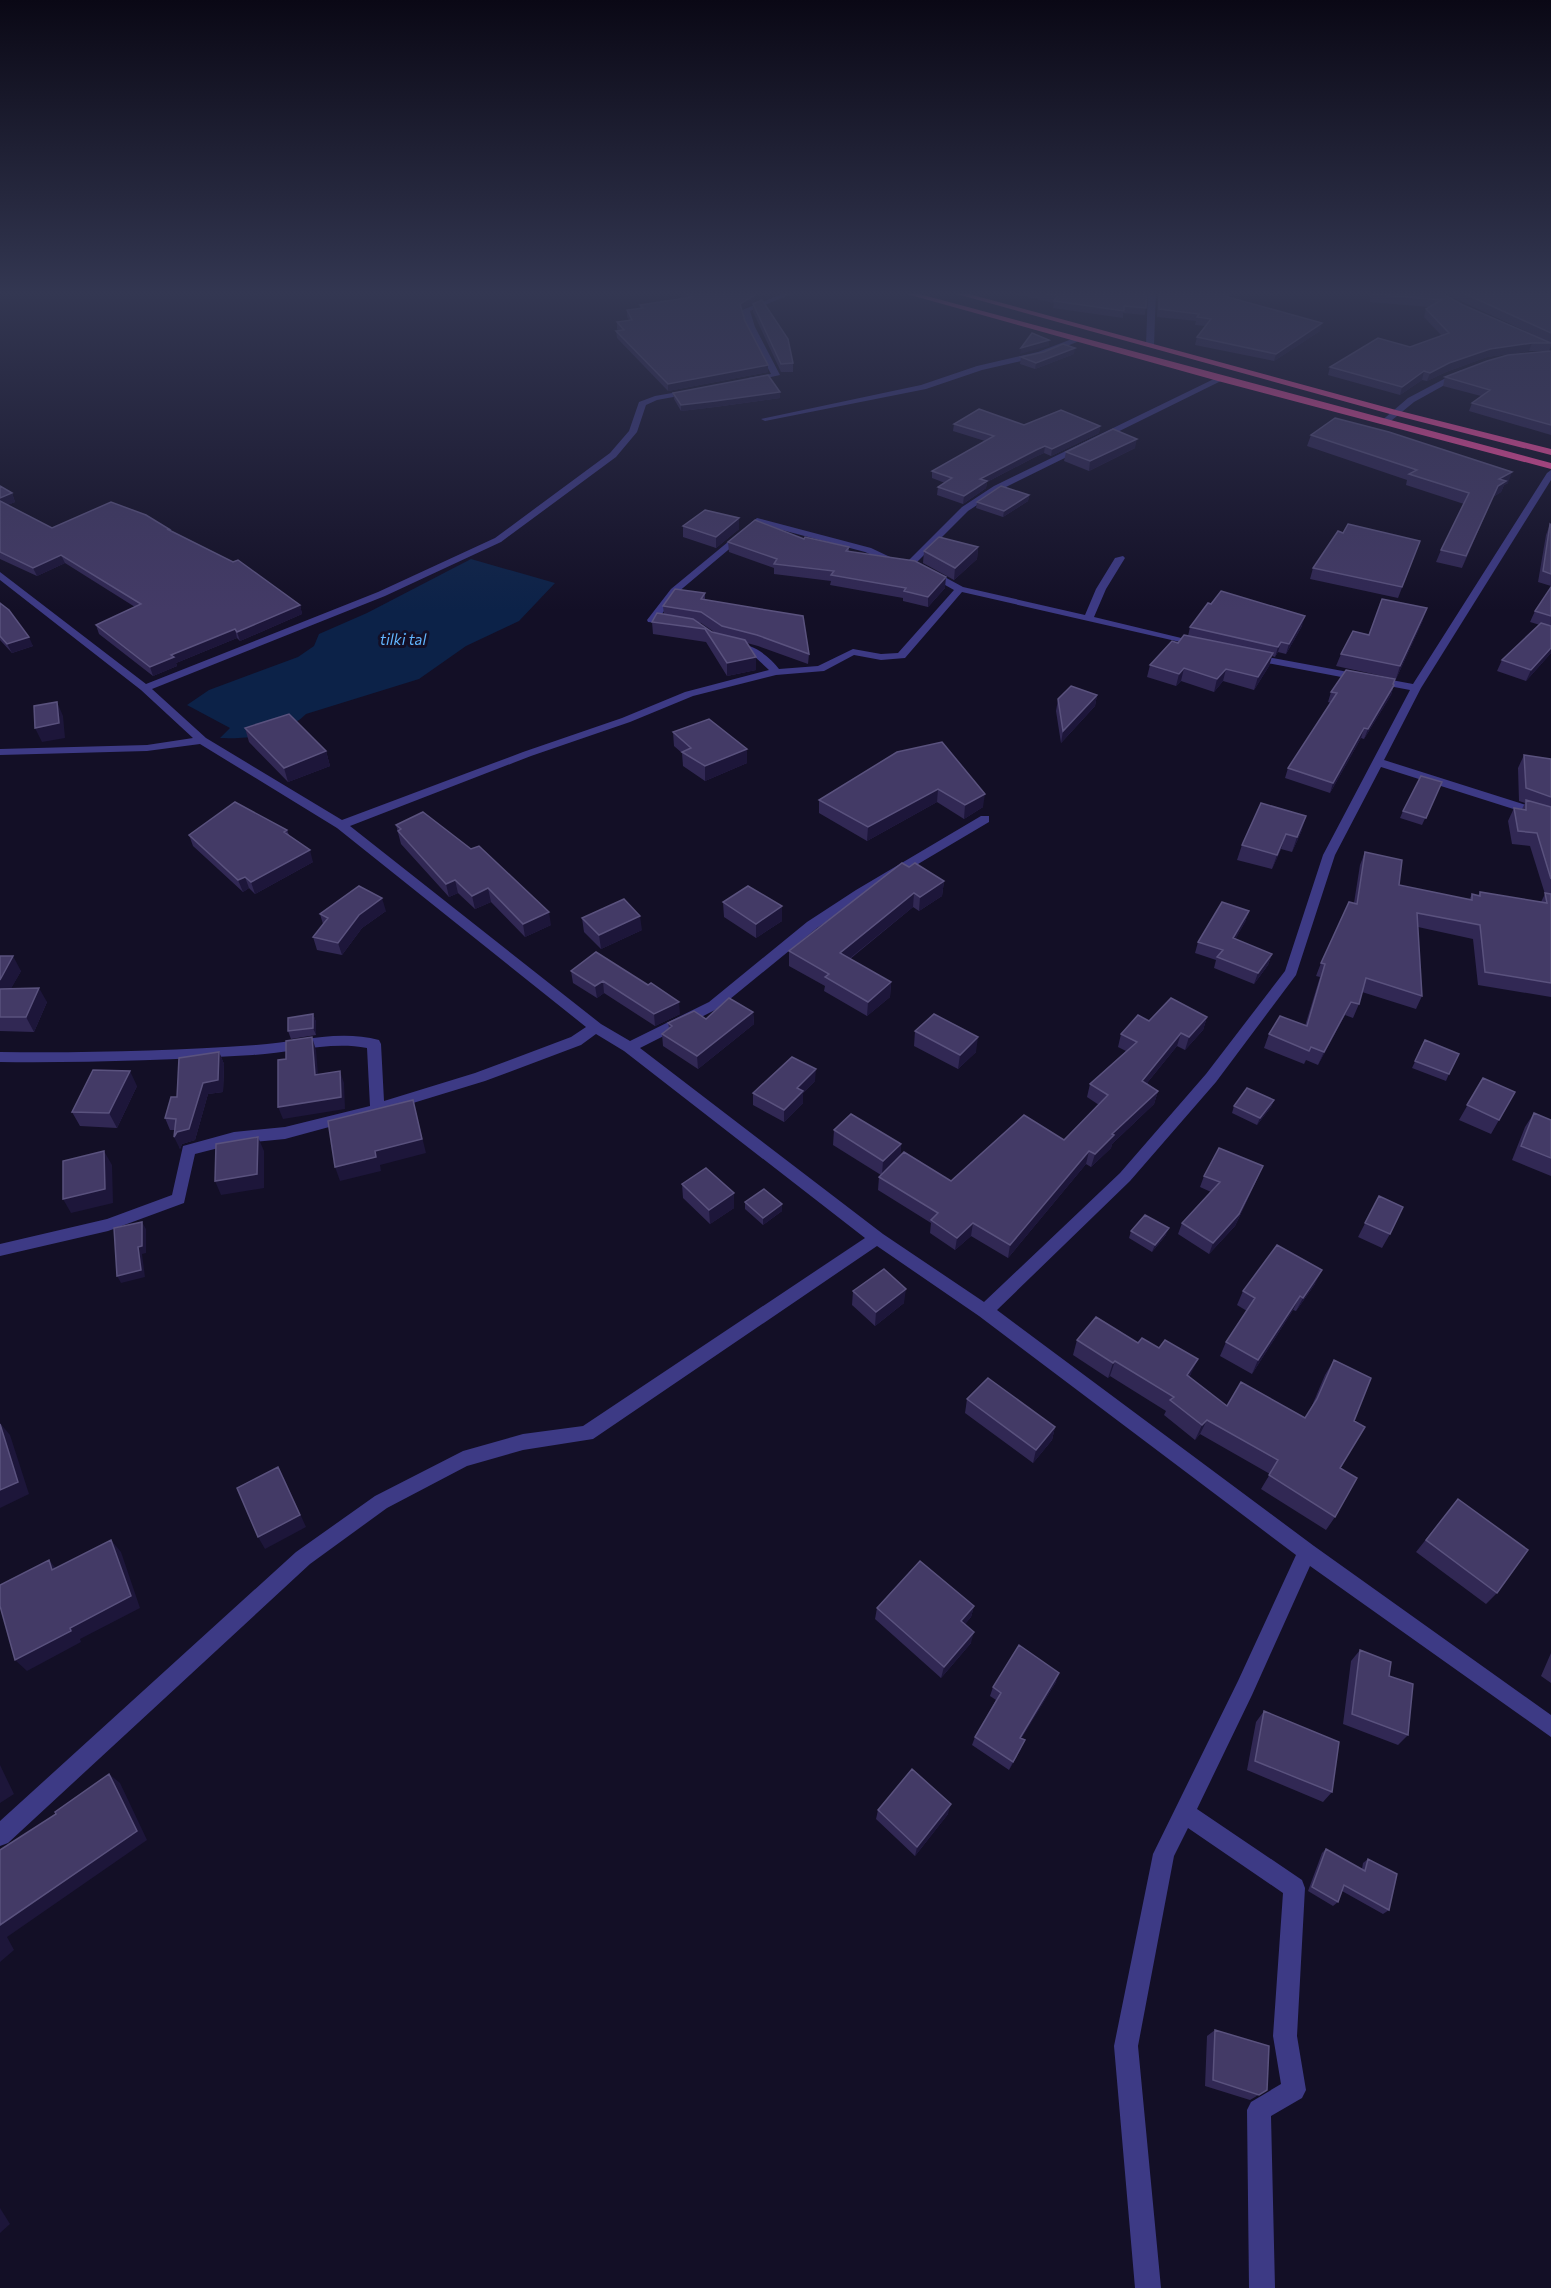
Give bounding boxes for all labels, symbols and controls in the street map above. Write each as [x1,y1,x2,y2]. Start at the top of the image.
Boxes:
water label: tilki tal [380,630,427,648]

